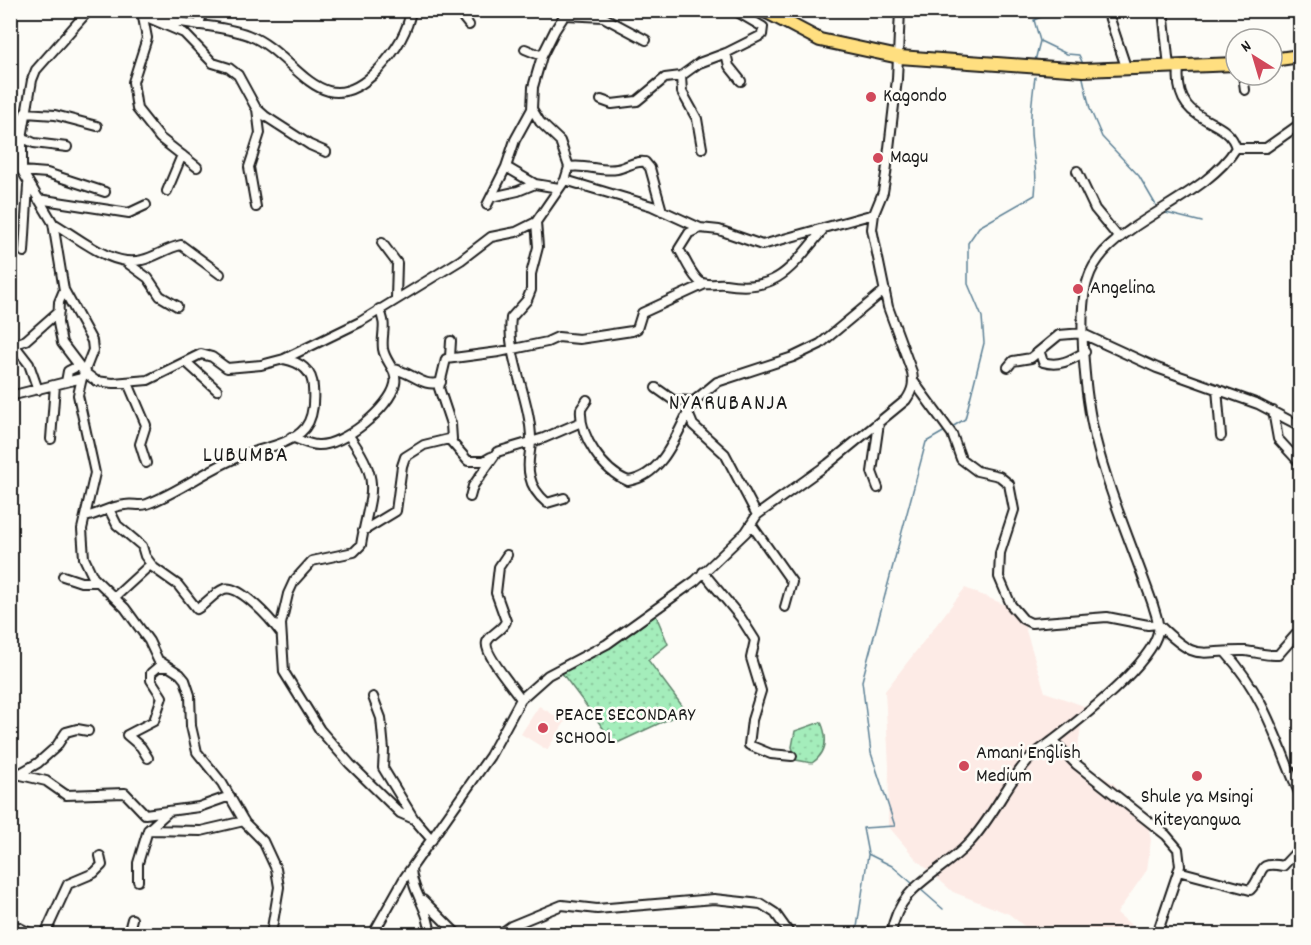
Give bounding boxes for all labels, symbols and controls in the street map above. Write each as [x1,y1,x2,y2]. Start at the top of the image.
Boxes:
north arrow [1224,27,1284,87]
text: N [1236,35,1257,59]
place label: Kagondo [883,83,947,111]
marker: Kagondo [864,90,878,104]
place label: Magu [890,144,928,172]
marker: Magu [871,151,885,165]
place label: Angelina [1090,275,1155,303]
marker: Angelina [1071,282,1085,296]
district label: NYARUBANJA [669,389,789,420]
district label: LUBUMBA [203,441,289,472]
place label: PEACE SECONDARY SCHOOL [555,702,696,753]
marker: PEACE SECONDARY SCHOOL [536,721,550,735]
place label: Amani English Medium [976,740,1081,791]
marker: Amani English Medium [957,759,971,773]
marker: Shule ya Msingi Kiteyangwa [1190,769,1204,783]
place label: Shule ya Msingi Kiteyangwa [1141,784,1253,835]

